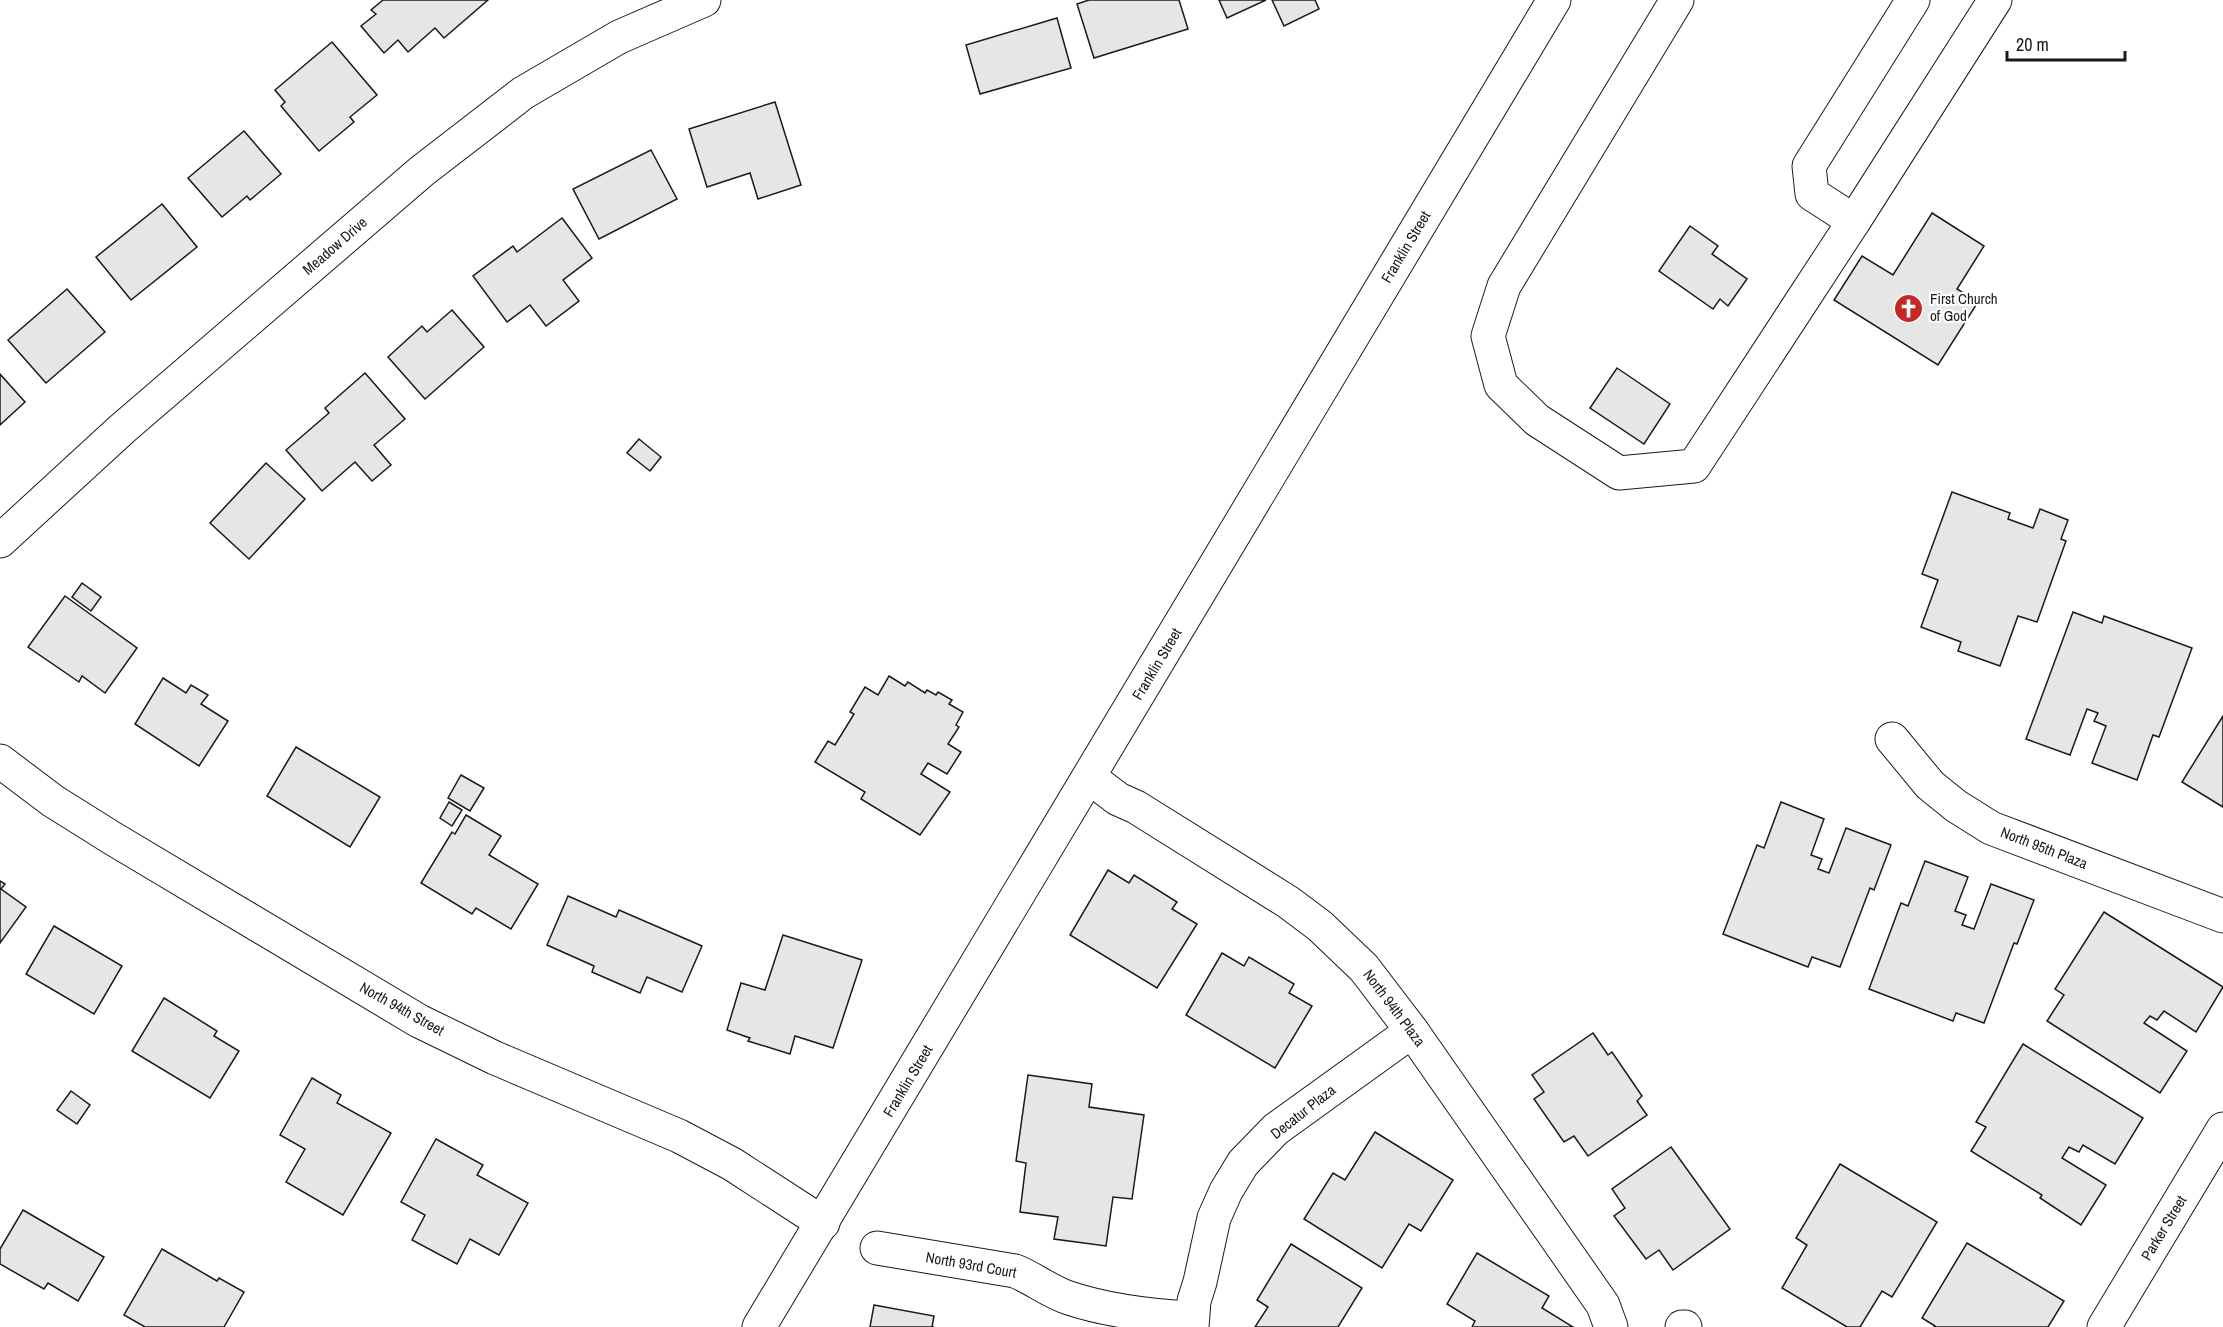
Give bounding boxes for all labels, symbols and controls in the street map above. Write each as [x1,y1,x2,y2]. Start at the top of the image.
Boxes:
scale bar [2007,24,2126,62]
text: 20 m [2016,32,2049,57]
street label: Franklin Street [1376,206,1436,287]
street label: Meadow Drive [298,212,372,280]
place label: First Church of God [1930,288,1998,326]
church icon: First Church of God [1893,292,1925,324]
street label: Franklin Street [1127,623,1187,704]
street label: North 95th Plaza [1998,821,2091,874]
street label: North 94th Plaza [1358,965,1430,1051]
street label: North 94th Street [356,977,449,1041]
street label: Franklin Street [878,1040,938,1121]
street label: Decatur Plaza [1266,1079,1340,1144]
street label: Parker Street [2136,1191,2192,1264]
street label: North 93rd Court [924,1246,1019,1283]

